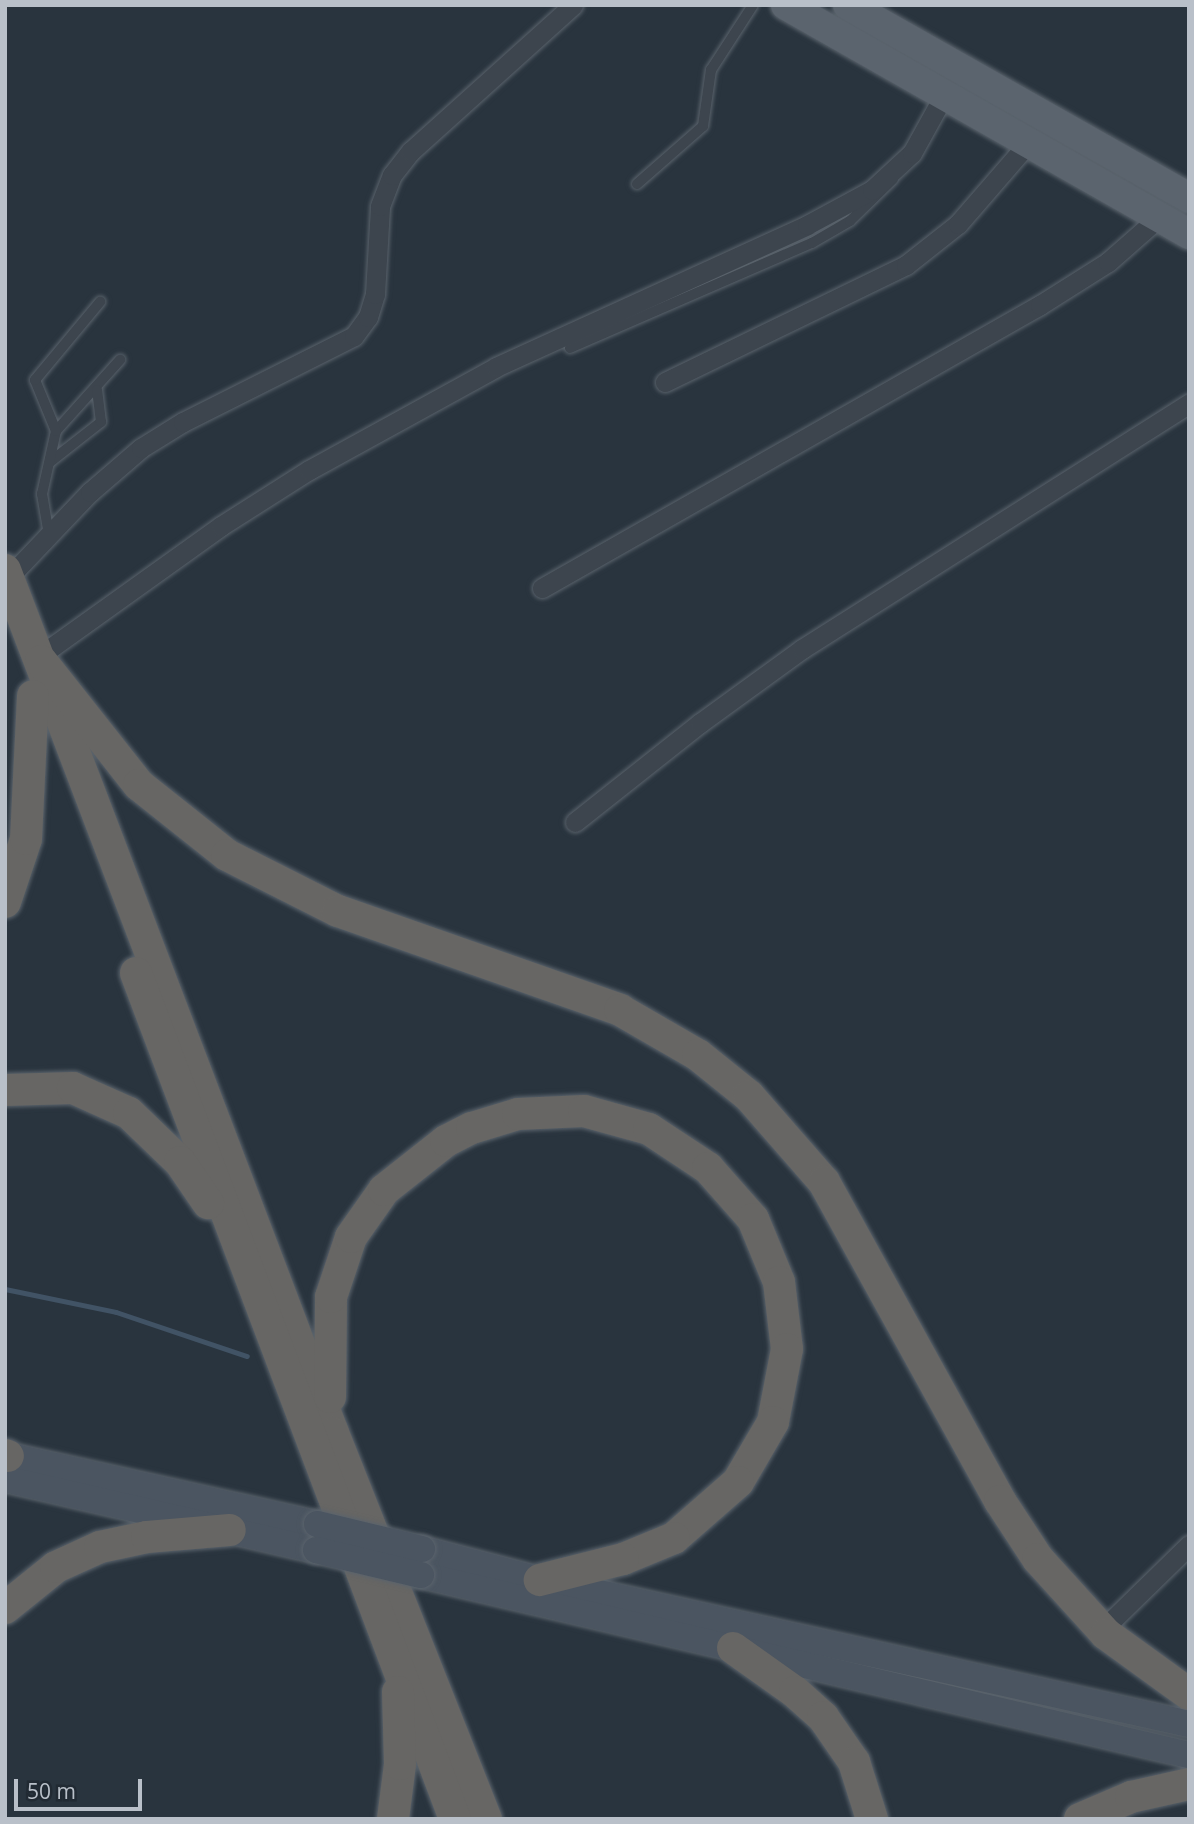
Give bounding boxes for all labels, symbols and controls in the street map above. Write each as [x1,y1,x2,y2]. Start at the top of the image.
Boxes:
scale bar [18,1764,145,1808]
text: 50 m [27,1777,76,1805]

